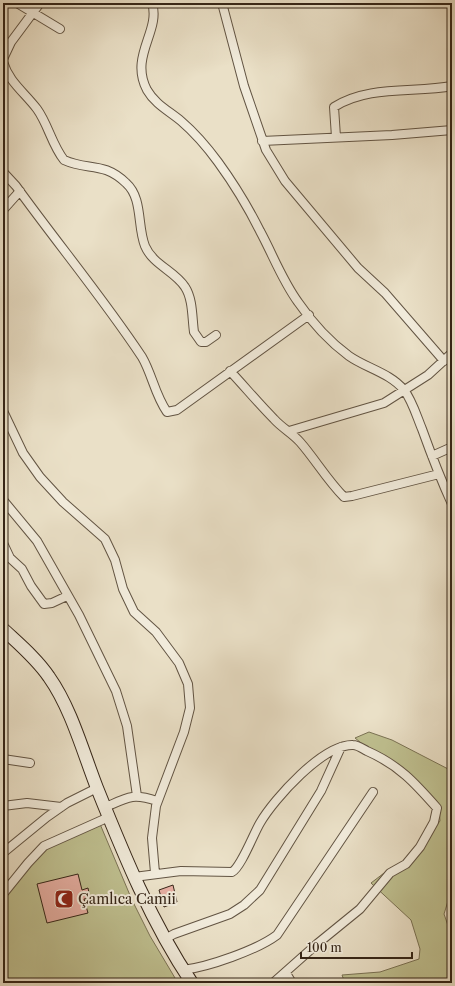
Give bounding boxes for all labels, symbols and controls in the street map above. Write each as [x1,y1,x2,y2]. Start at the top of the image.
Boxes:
mosque icon: Çamlıca Camii [53,888,75,910]
place label: Çamlıca Camii [78,890,176,908]
scale bar [301,934,412,960]
text: 100 m [307,940,342,955]

